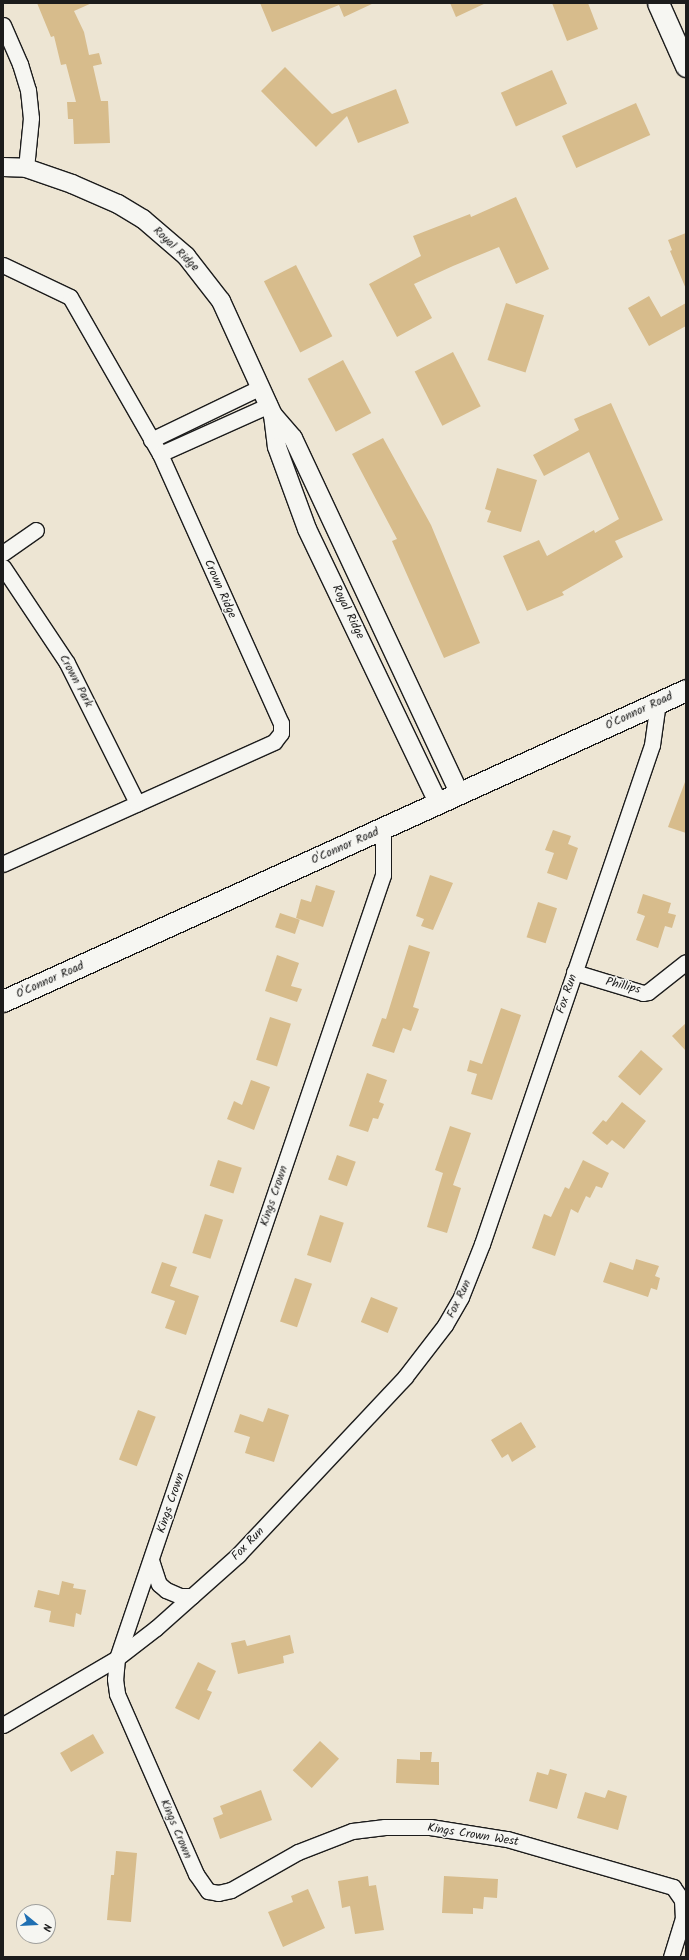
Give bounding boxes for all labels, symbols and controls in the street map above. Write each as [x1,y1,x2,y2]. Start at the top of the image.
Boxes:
street label: Royal Ridge [150,224,202,274]
street label: Crown Ridge [201,557,239,621]
street label: Royal Ridge [329,583,367,641]
street label: Crown Park [56,652,96,710]
street label: O'Connor Road [603,689,675,733]
street label: O'Connor Road [309,825,381,867]
street label: O'Connor Road [14,959,86,1001]
street label: Fox Run [554,972,580,1016]
street label: Phillips [604,975,642,997]
street label: Kings Crown [257,1164,291,1228]
street label: Fox Run [444,1277,474,1321]
street label: Kings Crown [154,1471,188,1535]
street label: Fox Run [229,1524,267,1564]
street label: Kings Crown [157,1797,195,1861]
street label: Kings Crown West [426,1821,520,1849]
north arrow [16,1904,56,1944]
text: N [37,1921,56,1933]

